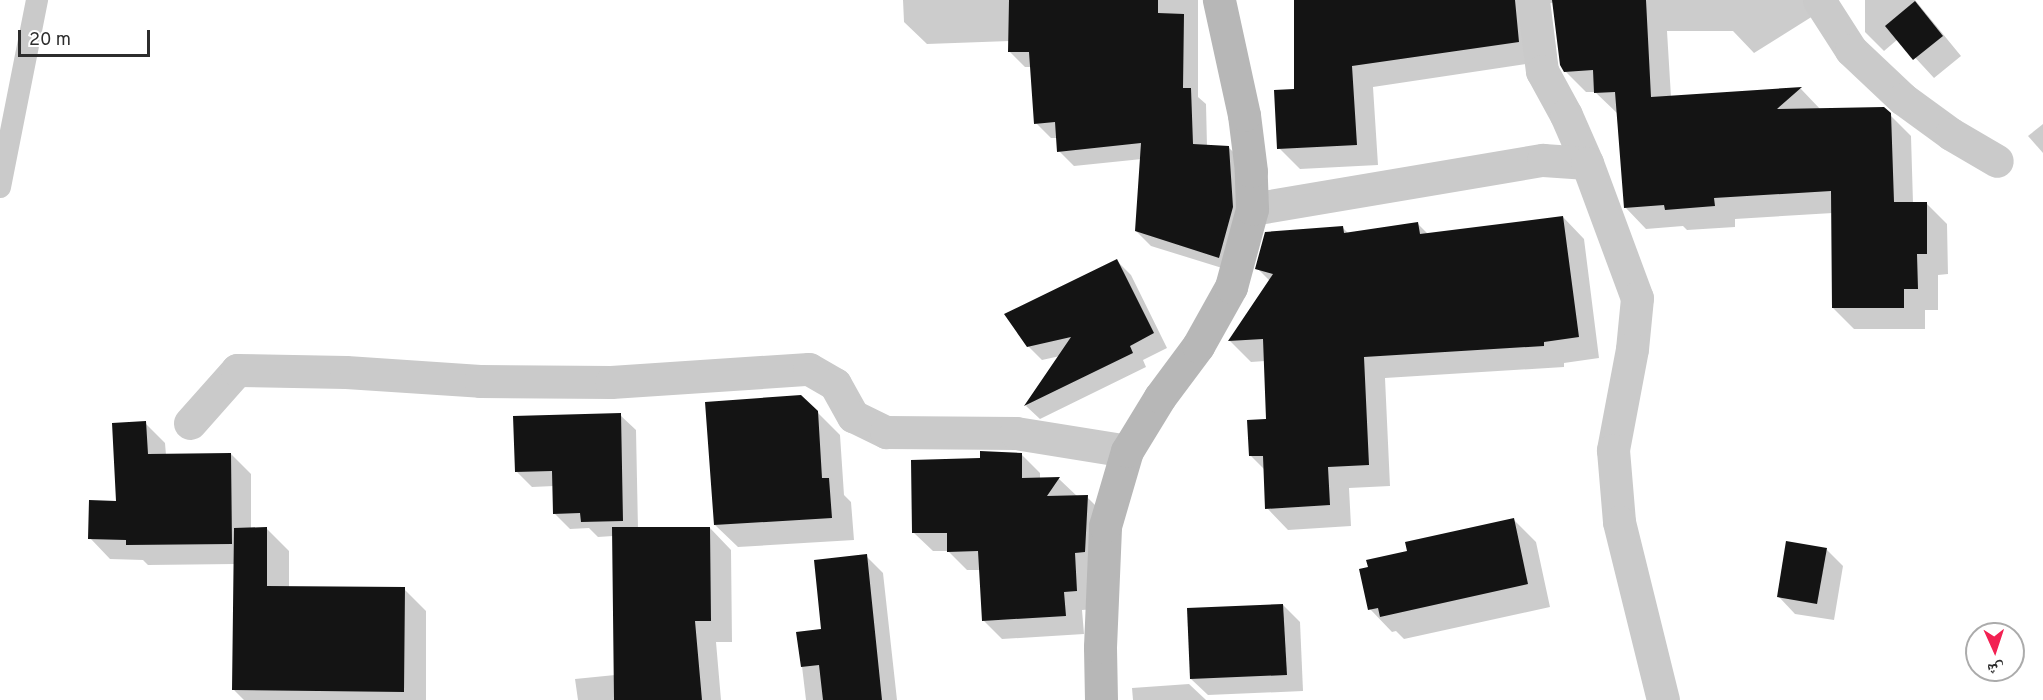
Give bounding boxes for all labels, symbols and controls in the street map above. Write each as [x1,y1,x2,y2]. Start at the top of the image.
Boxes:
scale bar [21,18,153,56]
text: 20 m [29,29,71,52]
north arrow [1965,622,2025,682]
text: ش [1987,658,2005,678]

